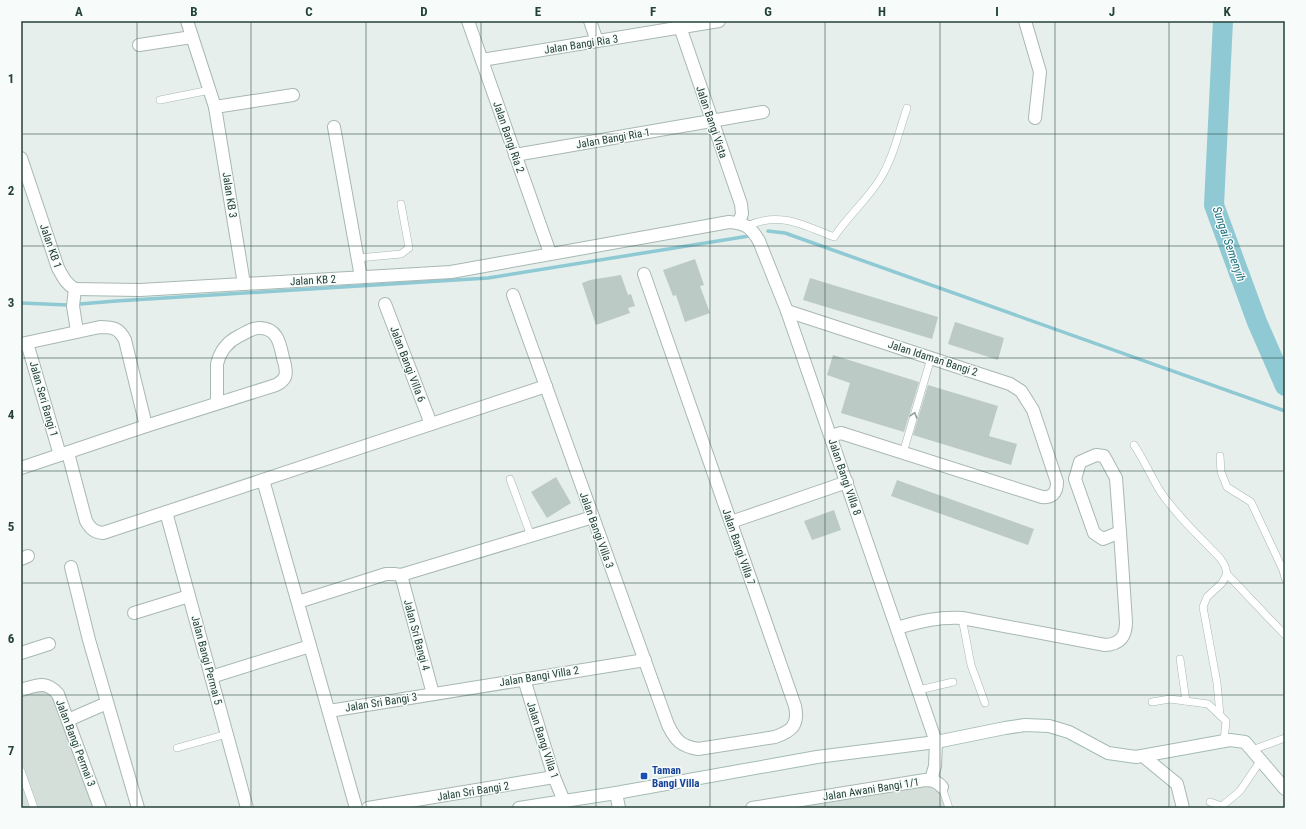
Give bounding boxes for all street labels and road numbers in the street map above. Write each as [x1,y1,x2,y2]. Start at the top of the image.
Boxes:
street label: Jalan Bangi Ria 3 [543,32,619,57]
street label: Jalan Bangi Vista [693,84,730,160]
street label: Jalan Bangi Ria 2 [490,100,527,175]
street label: Jalan Bangi Ria 1 [575,126,651,151]
street label: Jalan KB 3 [219,171,240,219]
street label: Jalan KB 1 [37,222,64,270]
street label: Jalan KB 2 [290,273,336,288]
street label: Jalan Bangi Villa 6 [387,324,428,404]
street label: Jalan Idaman Bangi 2 [886,338,979,379]
street label: Jalan Seri Bangi 1 [27,360,61,438]
street label: Jalan Bangi Villa 8 [825,437,864,517]
street label: Jalan Bangi Villa 3 [577,490,616,570]
street label: Jalan Bangi Villa 7 [719,507,758,587]
street label: Jalan Sri Bangi 4 [401,598,432,673]
street label: Jalan Bangi Permai 5 [188,614,225,706]
street label: Jalan Bangi Villa 2 [498,664,580,689]
street label: Jalan Sri Bangi 3 [344,690,418,715]
street label: Jalan Bangi Permai 3 [53,698,98,788]
street label: Jalan Bangi Villa 1 [524,700,561,780]
street label: Jalan Awani Bangi 1/1 [822,775,920,804]
street label: Jalan Sri Bangi 2 [436,779,510,804]

